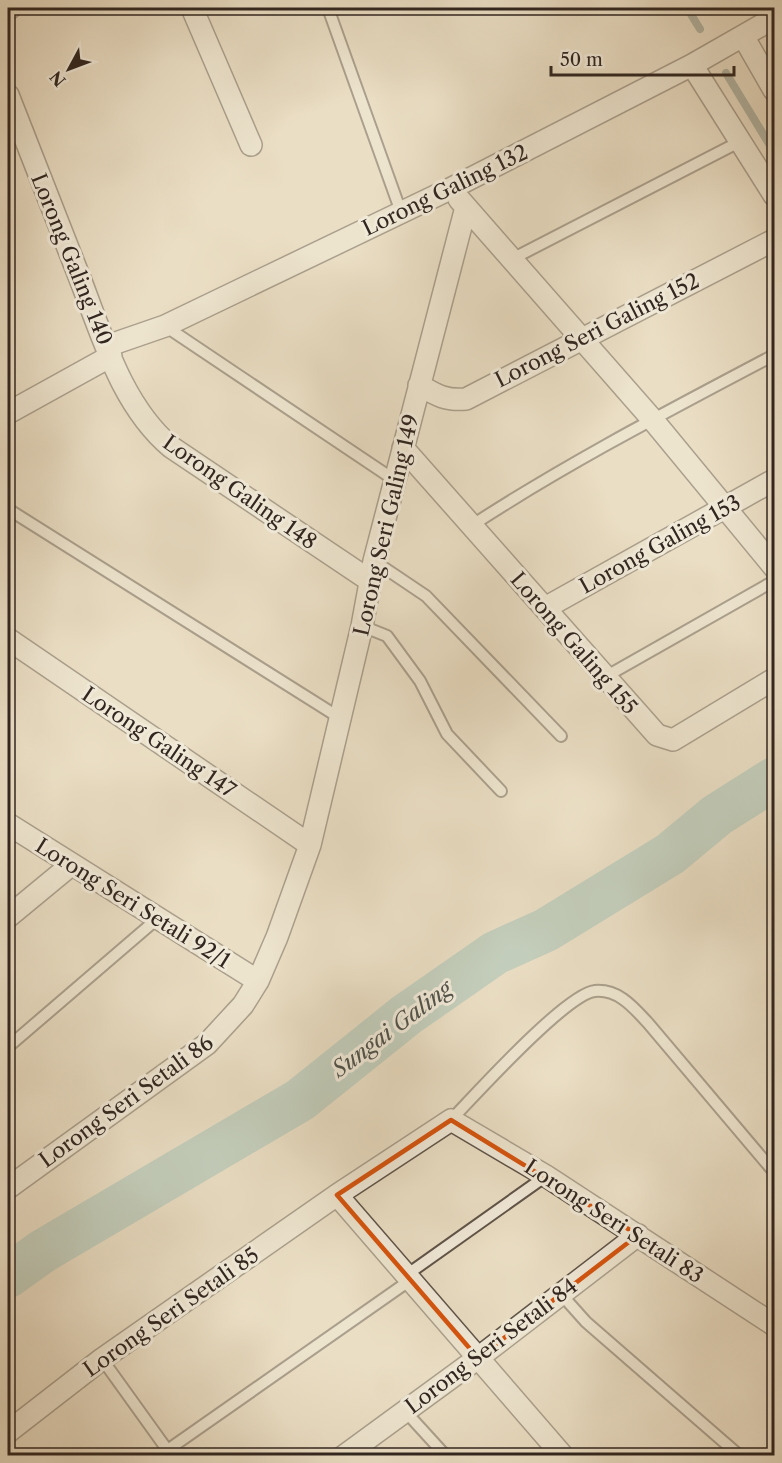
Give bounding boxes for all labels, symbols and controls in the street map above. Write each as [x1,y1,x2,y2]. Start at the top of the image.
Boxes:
north arrow [39,39,99,99]
scale bar [551,39,734,77]
text: 50 m [560,49,603,71]
text: N [46,67,70,91]
street label: Lorong Galing 132 [358,139,532,241]
street label: Lorong Galing 140 [26,170,118,348]
street label: Lorong Seri Galing 152 [491,268,703,392]
street label: Lorong Seri Galing 149 [348,412,424,638]
street label: Lorong Galing 148 [158,430,322,554]
street label: Lorong Galing 153 [575,489,745,599]
street label: Lorong Galing 155 [506,567,642,719]
street label: Lorong Galing 147 [78,681,241,803]
street label: Lorong Seri Setali 92/1 [31,833,235,973]
water label: Sungai Galing [325,974,459,1084]
street label: Lorong Seri Setali 86 [34,1029,218,1173]
street label: Lorong Seri Setali 83 [520,1154,708,1288]
street label: Lorong Seri Setali 85 [79,1242,263,1382]
street label: Lorong Seri Setali 84 [400,1273,582,1419]

